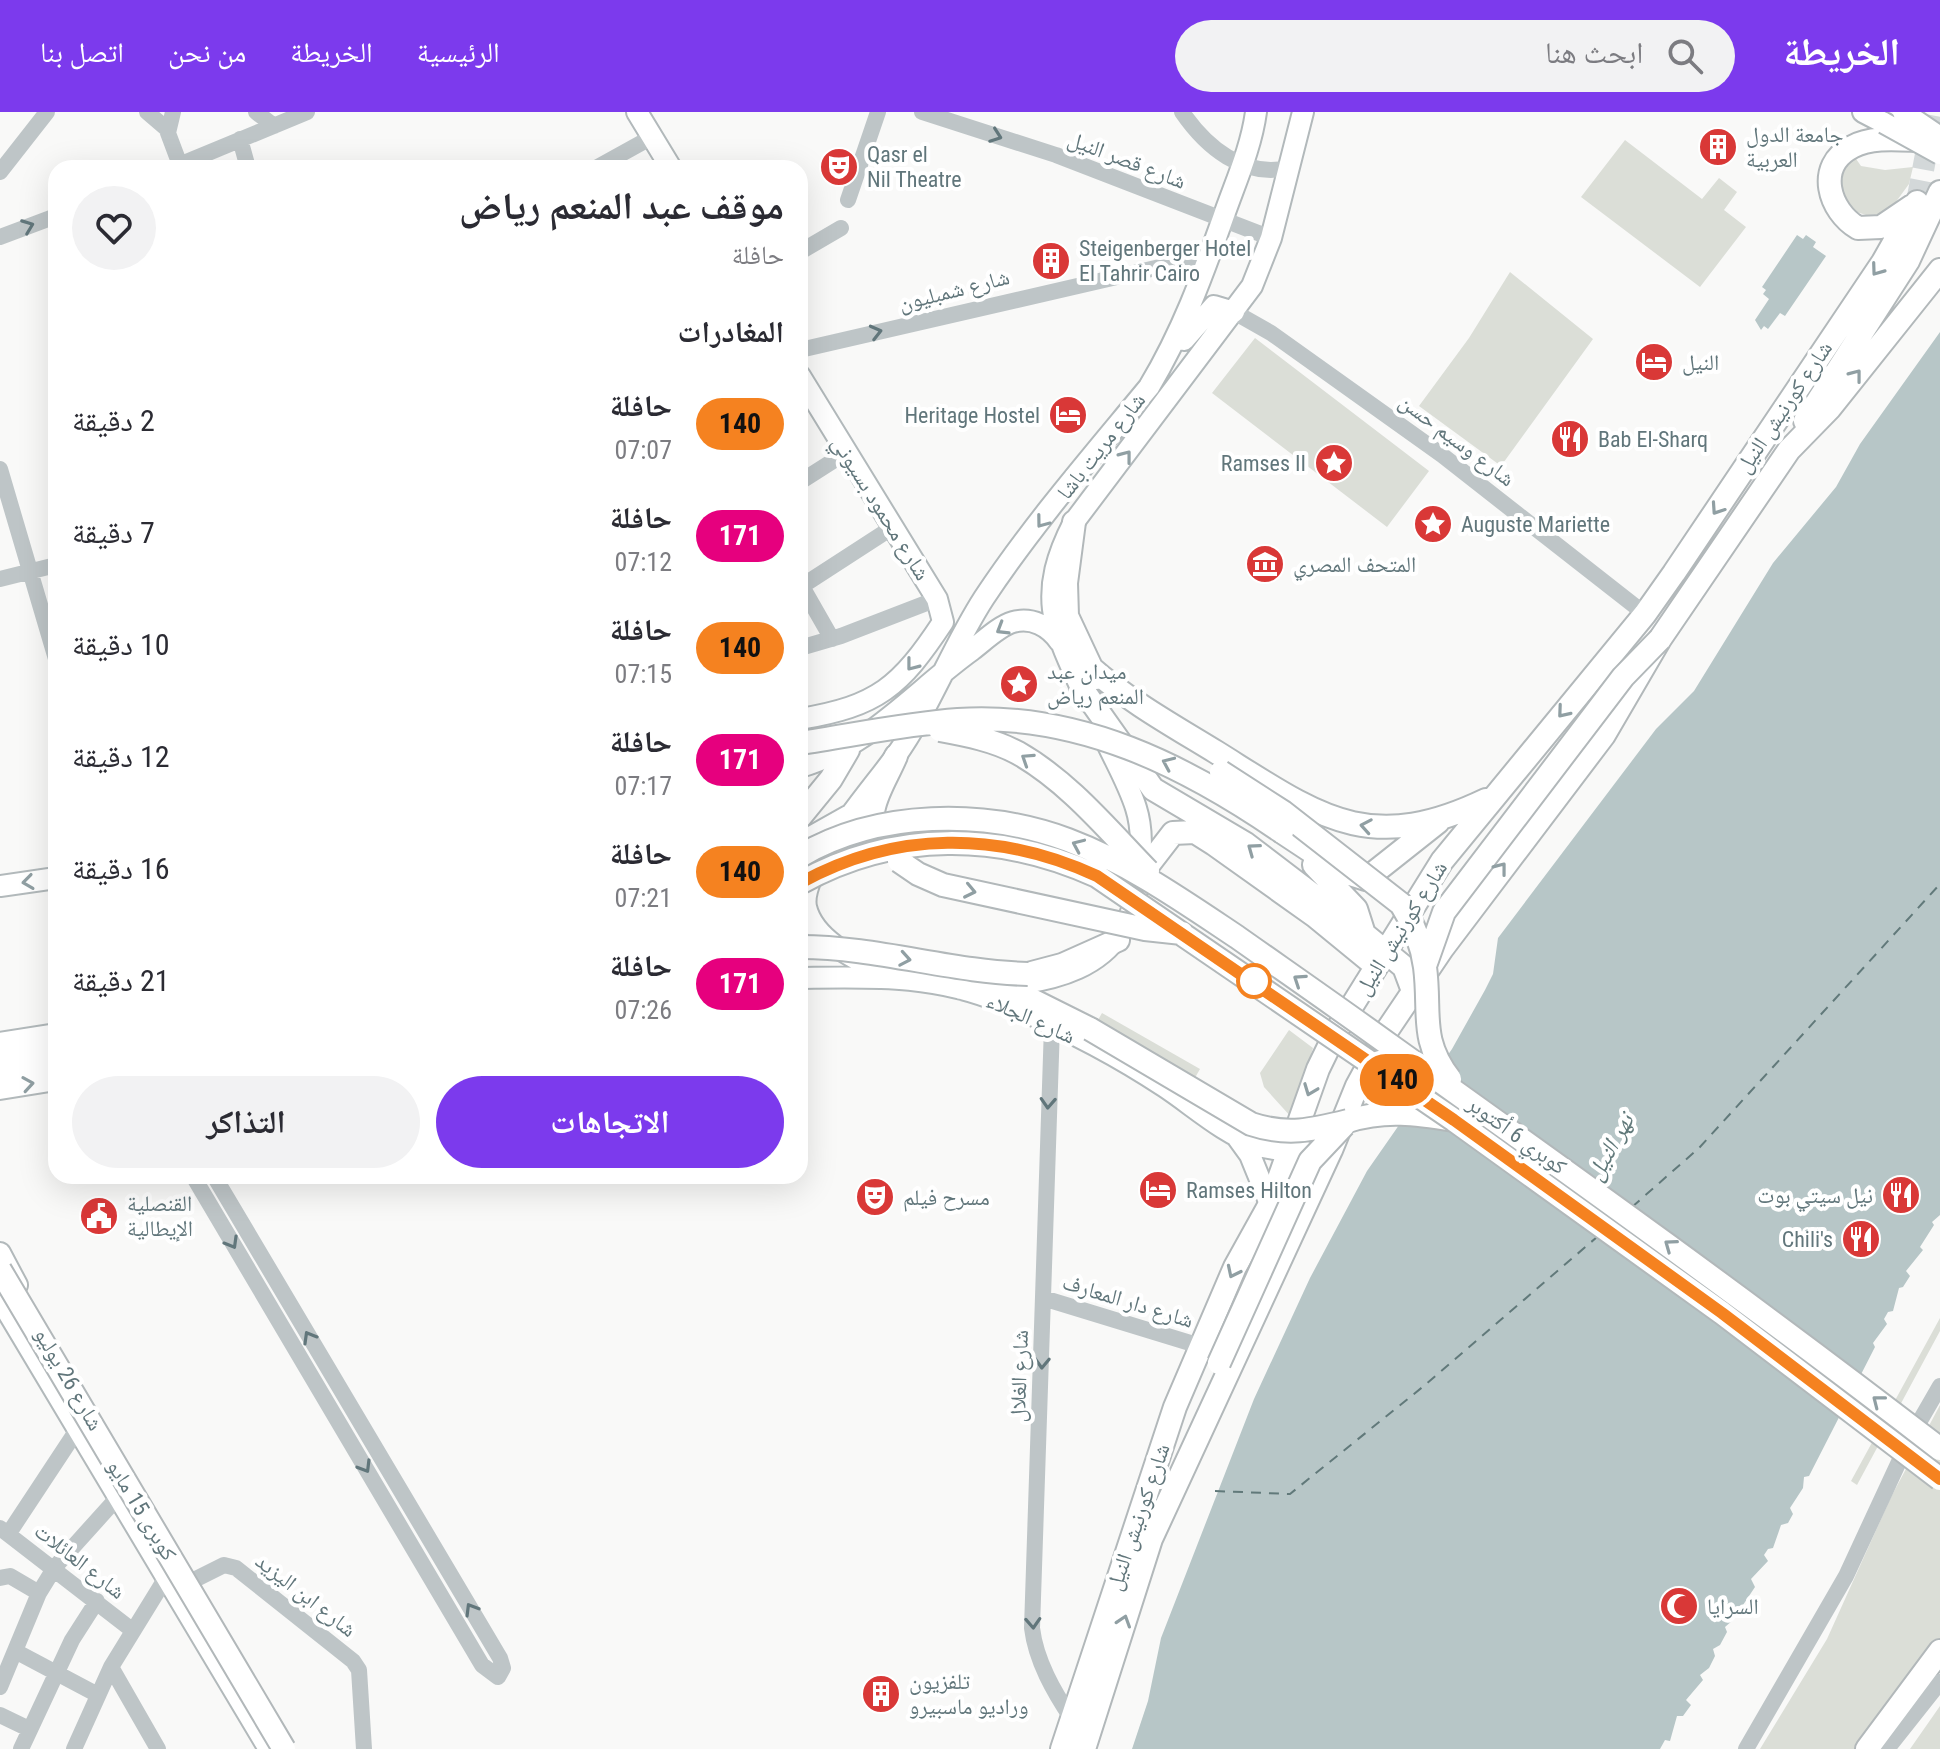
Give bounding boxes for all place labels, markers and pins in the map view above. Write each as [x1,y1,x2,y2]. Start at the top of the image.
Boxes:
place label: جامعة الدول العربية [1746,122,1843,172]
building icon: جامعة الدول العربية [1697,126,1739,168]
place label: Qasr el Nil Theatre [867,142,962,192]
theatre icon: Qasr el Nil Theatre [818,146,860,188]
place label: Steigenberger Hotel El Tahrir Cairo [1079,236,1251,286]
building icon: Steigenberger Hotel El Tahrir Cairo [1030,240,1072,282]
hotel icon: النيل [1633,341,1675,383]
place label: النيل [1682,350,1719,376]
hotel icon: Heritage Hostel [1047,394,1089,436]
place label: Heritage Hostel [904,403,1040,428]
restaurant icon: Bab El-Sharq [1549,418,1591,460]
place label: Bab El-Sharq [1598,427,1708,452]
place icon: Ramses II [1313,442,1355,484]
place label: Ramses II [1221,451,1306,476]
place icon: Auguste Mariette [1412,503,1454,545]
place label: Auguste Mariette [1461,512,1610,537]
museum icon: المتحف المصري [1244,543,1286,585]
place label: المتحف المصري [1293,552,1416,581]
place label: ميدان عبد المنعم رياض [1047,659,1144,711]
place icon: ميدان عبد المنعم رياض [998,663,1040,705]
unlabelled marker [1237,964,1271,998]
hotel icon: Ramses Hilton [1137,1169,1179,1211]
restaurant icon: نيل سيتي بوت [1880,1174,1922,1216]
theatre icon: مسرح فيلم [854,1176,896,1218]
place label: Ramses Hilton [1186,1178,1312,1203]
place label: نيل سيتي بوت [1757,1183,1873,1212]
place label: مسرح فيلم [903,1185,990,1212]
place label: القنصلية الإيطالية [127,1191,193,1242]
public building icon: القنصلية الإيطالية [78,1195,120,1237]
restaurant icon: Chili's [1840,1218,1882,1260]
place label: Chili's [1782,1227,1833,1252]
mosque icon: السرايا [1658,1585,1700,1627]
place label: السرايا [1707,1594,1759,1619]
place label: تلفزيون وراديو ماسبيرو [909,1669,1029,1719]
building icon: تلفزيون وراديو ماسبيرو [860,1673,902,1715]

